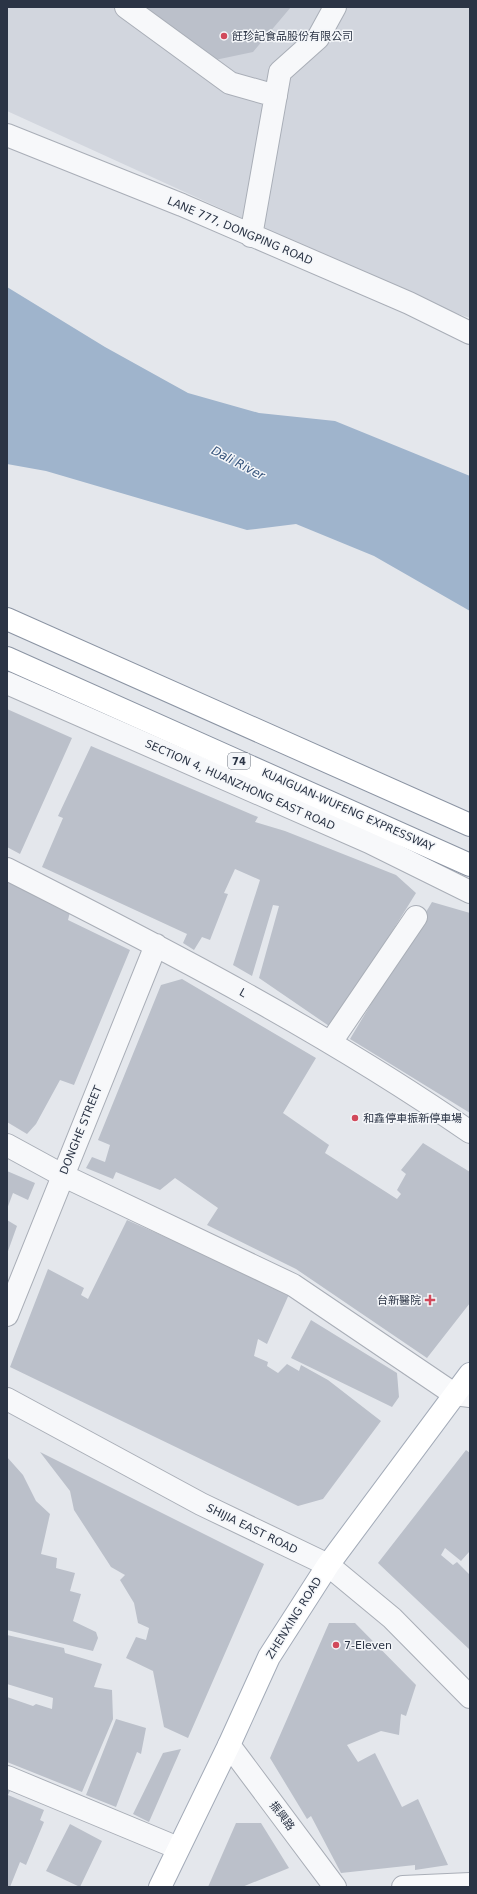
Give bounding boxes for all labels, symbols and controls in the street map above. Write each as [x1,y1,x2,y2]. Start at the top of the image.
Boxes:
place label: 飪珍記食品股份有限公司 [232,30,353,43]
marker: 飪珍記食品股份有限公司 [219,31,229,41]
street label: LANE 777, DONGPING ROAD [165,194,315,268]
water label: Dali River [209,443,268,483]
street label: SECTION 4, HUANZHONG EAST ROAD [143,737,337,833]
road number: 74 [228,753,250,769]
street label: KUAIGUAN-WUFENG EXPRESSWAY [260,766,436,854]
street label: L [237,986,250,1001]
street label: DONGHE STREET [57,1083,105,1176]
place label: 和鑫停車振新停車場 [363,1112,462,1125]
marker: 和鑫停車振新停車場 [350,1113,360,1123]
place label: 台新醫院 [377,1294,421,1307]
marker: 台新醫院 [424,1294,436,1306]
street label: SHIJIA EAST ROAD [204,1501,300,1557]
street label: ZHENXING ROAD [264,1575,324,1661]
place label: 7-Eleven [344,1639,392,1652]
marker: 7-Eleven [331,1640,341,1650]
street label: 振興路 [267,1799,297,1833]

